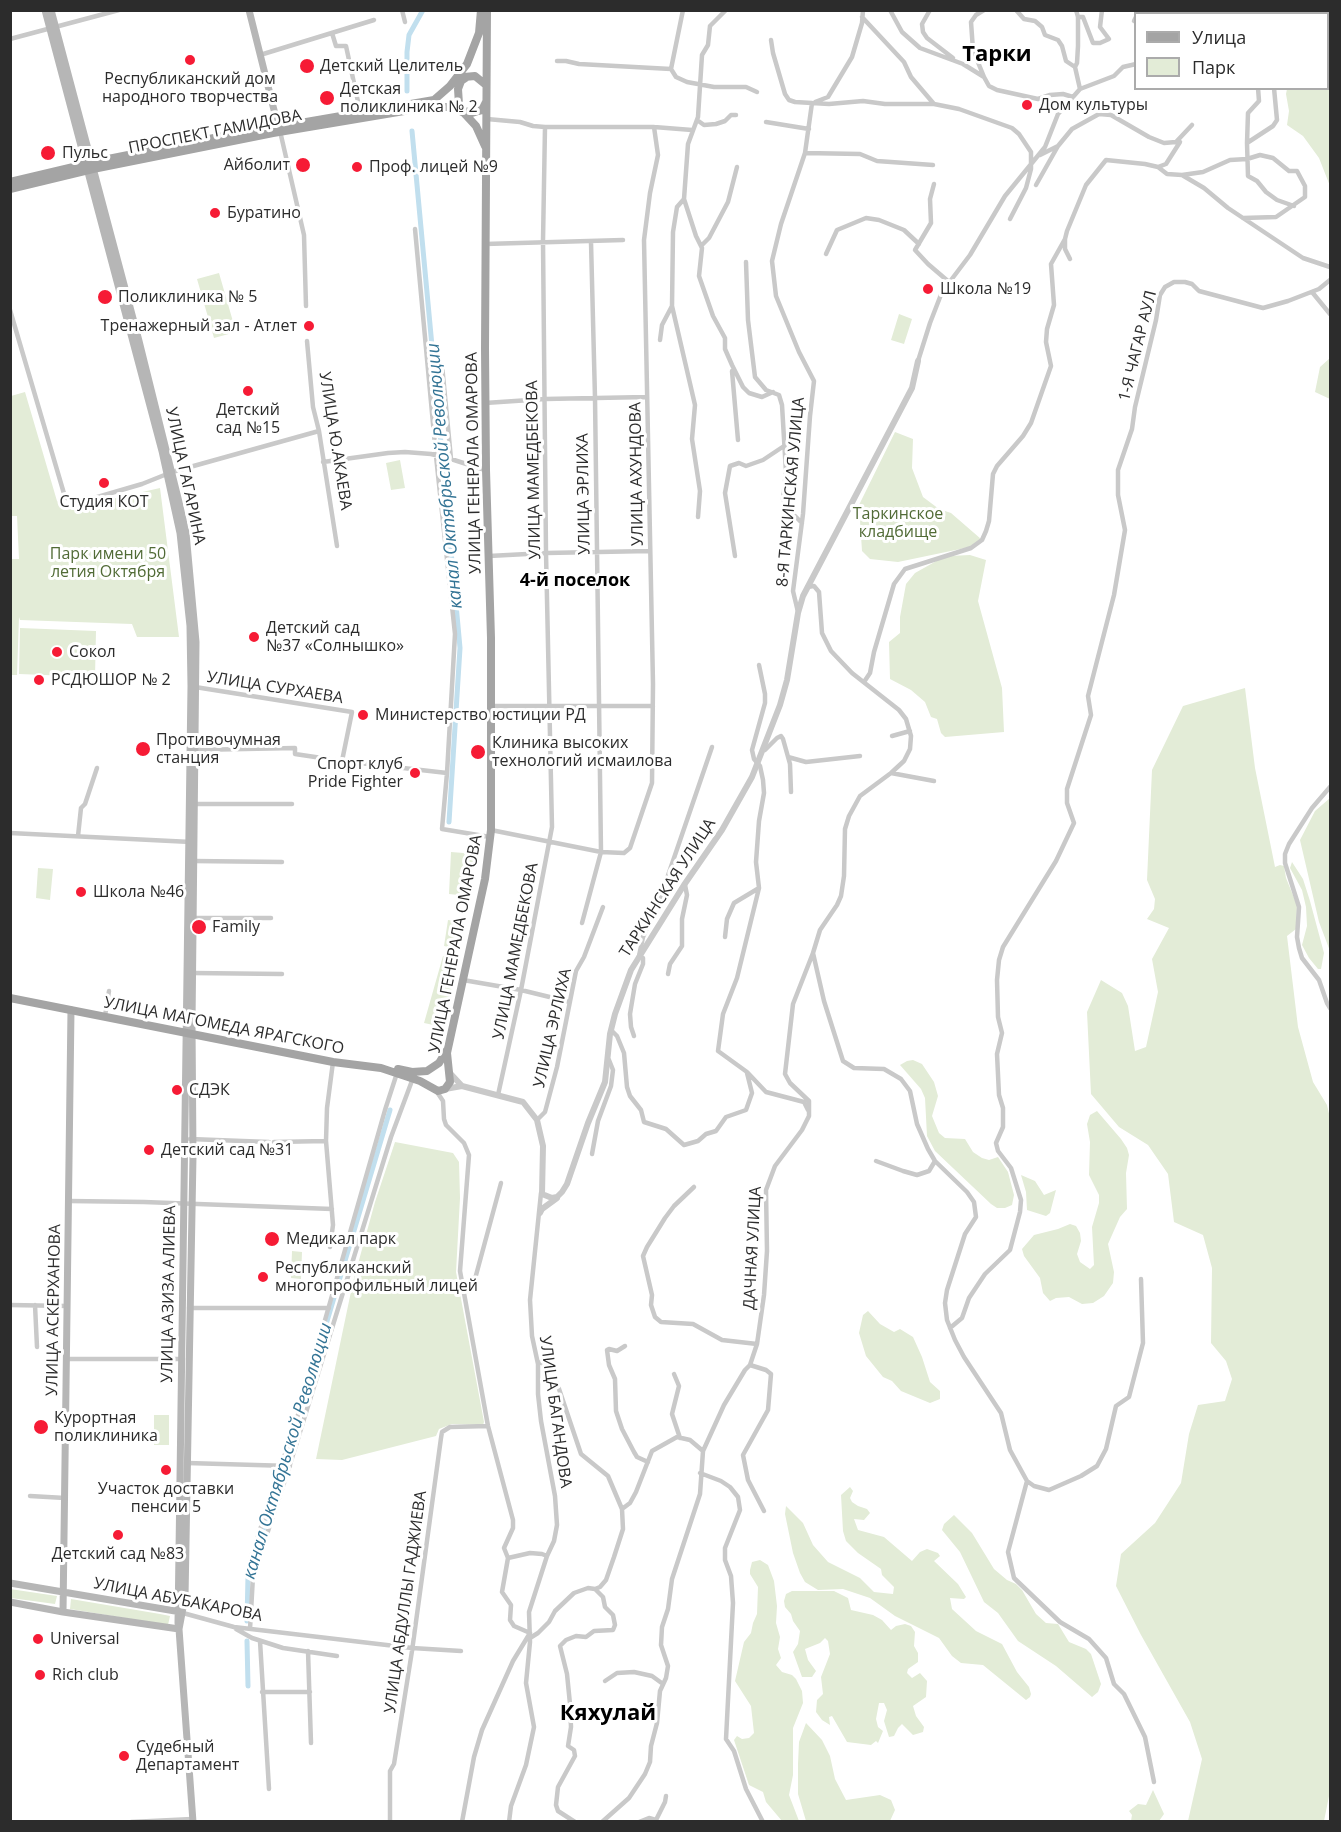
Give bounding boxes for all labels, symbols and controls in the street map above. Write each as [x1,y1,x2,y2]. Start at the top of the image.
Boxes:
legend [1134,12,1329,90]
text: Улица [1192,25,1246,49]
district label: Тарки [962,42,1032,68]
marker: Республиканский дом народного творчества [183,53,197,67]
text: Парк [1192,55,1235,79]
place label: Детский Целитель [320,56,463,76]
marker: Детский Целитель [298,57,316,75]
place label: Республиканский дом народного творчества [102,69,278,107]
place label: Детская поликлиника № 2 [340,79,478,117]
marker: Детская поликлиника № 2 [318,89,336,107]
place label: Дом культуры [1039,95,1148,115]
marker: Дом культуры [1020,98,1034,112]
street label: ПРОСПЕКТ ГАМИДОВА [127,106,303,158]
place label: Пульс [62,143,108,163]
marker: Пульс [39,144,57,162]
place label: Айболит [224,155,290,175]
marker: Айболит [294,156,312,174]
place label: Проф. лицей №9 [369,157,498,177]
marker: Проф. лицей №9 [350,160,364,174]
place label: Буратино [227,203,301,223]
marker: Буратино [208,206,222,220]
place label: Школа №19 [940,279,1031,299]
marker: Школа №19 [921,282,935,296]
place label: Поликлиника № 5 [118,287,257,307]
marker: Поликлиника № 5 [96,288,114,306]
street label: 1-Я ЧАГАР АУЛ [1115,289,1161,403]
place label: Тренажерный зал - Атлет [101,316,297,336]
marker: Тренажерный зал - Атлет [302,319,316,333]
water label: канал Октябрьской Революции [423,342,467,610]
street label: УЛИЦА ГЕНЕРАЛА ОМАРОВА [462,352,486,574]
street label: УЛИЦА Ю.АКАЕВА [315,371,355,511]
street label: УЛИЦА МАМЕДБЕКОВА [523,380,545,560]
marker: Детский сад №15 [241,384,255,398]
street label: 8-Я ТАРКИНСКАЯ УЛИЦА [773,396,809,588]
place label: Детский сад №15 [216,400,280,438]
street label: УЛИЦА АХУНДОВА [626,402,648,546]
street label: УЛИЦА ГАГАРИНА [161,406,209,546]
street label: УЛИЦА ЭРЛИХА [573,433,595,555]
marker: Студия КОТ [97,476,111,490]
place label: Студия КОТ [59,492,149,512]
park label: Таркинское кладбище [853,504,943,542]
park label: Парк имени 50 летия Октября [50,544,166,582]
district label: 4-й поселок [520,570,630,592]
place label: Детский сад №37 «Солнышко» [266,618,404,656]
marker: Детский сад №37 «Солнышко» [247,630,261,644]
place label: Сокол [69,642,116,662]
marker: Сокол [50,645,64,659]
street label: УЛИЦА СУРХАЕВА [206,668,344,708]
place label: РСДЮШОР № 2 [51,670,171,690]
marker: РСДЮШОР № 2 [32,673,46,687]
place label: Министерство юстиции РД [375,705,586,725]
marker: Министерство юстиции РД [356,708,370,722]
place label: Противочумная станция [156,730,281,768]
place label: Клиника высоких технологий исмаилова [492,733,672,771]
marker: Противочумная станция [134,740,152,758]
marker: Клиника высоких технологий исмаилова [469,743,487,761]
place label: Спорт клуб Pride Fighter [308,754,403,792]
marker: Спорт клуб Pride Fighter [408,766,422,780]
street label: ТАРКИНСКАЯ УЛИЦА [616,815,720,961]
street label: УЛИЦА ГЕНЕРАЛА ОМАРОВА [425,833,487,1055]
street label: УЛИЦА МАМЕДБЕКОВА [489,861,543,1041]
place label: Школа №46 [93,882,184,902]
marker: Школа №46 [74,885,88,899]
place label: Family [212,917,260,937]
marker: Family [190,918,208,936]
street label: УЛИЦА ЭРЛИХА [530,966,576,1090]
street label: УЛИЦА МАГОМЕДА ЯРАГСКОГО [102,993,346,1059]
place label: СДЭК [189,1080,230,1100]
marker: СДЭК [170,1083,184,1097]
place label: Детский сад №31 [161,1140,293,1160]
marker: Детский сад №31 [142,1143,156,1157]
street label: ДАЧНАЯ УЛИЦА [740,1186,766,1310]
street label: УЛИЦА АЗИЗА АЛИЕВА [158,1205,180,1383]
street label: УЛИЦА АСКЕРХАНОВА [43,1224,65,1396]
place label: Медикал парк [286,1229,396,1249]
marker: Медикал парк [263,1230,281,1248]
place label: Республиканский многопрофильный лицей [275,1258,478,1296]
marker: Республиканский многопрофильный лицей [256,1270,270,1284]
water label: канал Октябрьской Революции [239,1320,337,1582]
street label: УЛИЦА БАГАНДОВА [535,1335,575,1489]
place label: Курортная поликлиника [54,1408,158,1446]
marker: Курортная поликлиника [32,1418,50,1436]
marker: Участок доставки пенсии 5 [159,1463,173,1477]
place label: Участок доставки пенсии 5 [98,1479,234,1517]
street label: УЛИЦА АБДУЛЛЫ ГАДЖИЕВА [381,1489,431,1715]
marker: Детский сад №83 [111,1528,125,1542]
place label: Детский сад №83 [52,1544,184,1564]
street label: УЛИЦА АБУБАКАРОВА [92,1574,264,1626]
place label: Universal [50,1629,120,1649]
marker: Universal [31,1632,45,1646]
place label: Rich club [52,1665,119,1685]
marker: Rich club [33,1668,47,1682]
district label: Кяхулай [560,1701,656,1727]
place label: Судебный Департамент [136,1737,239,1775]
marker: Судебный Департамент [117,1749,131,1763]

